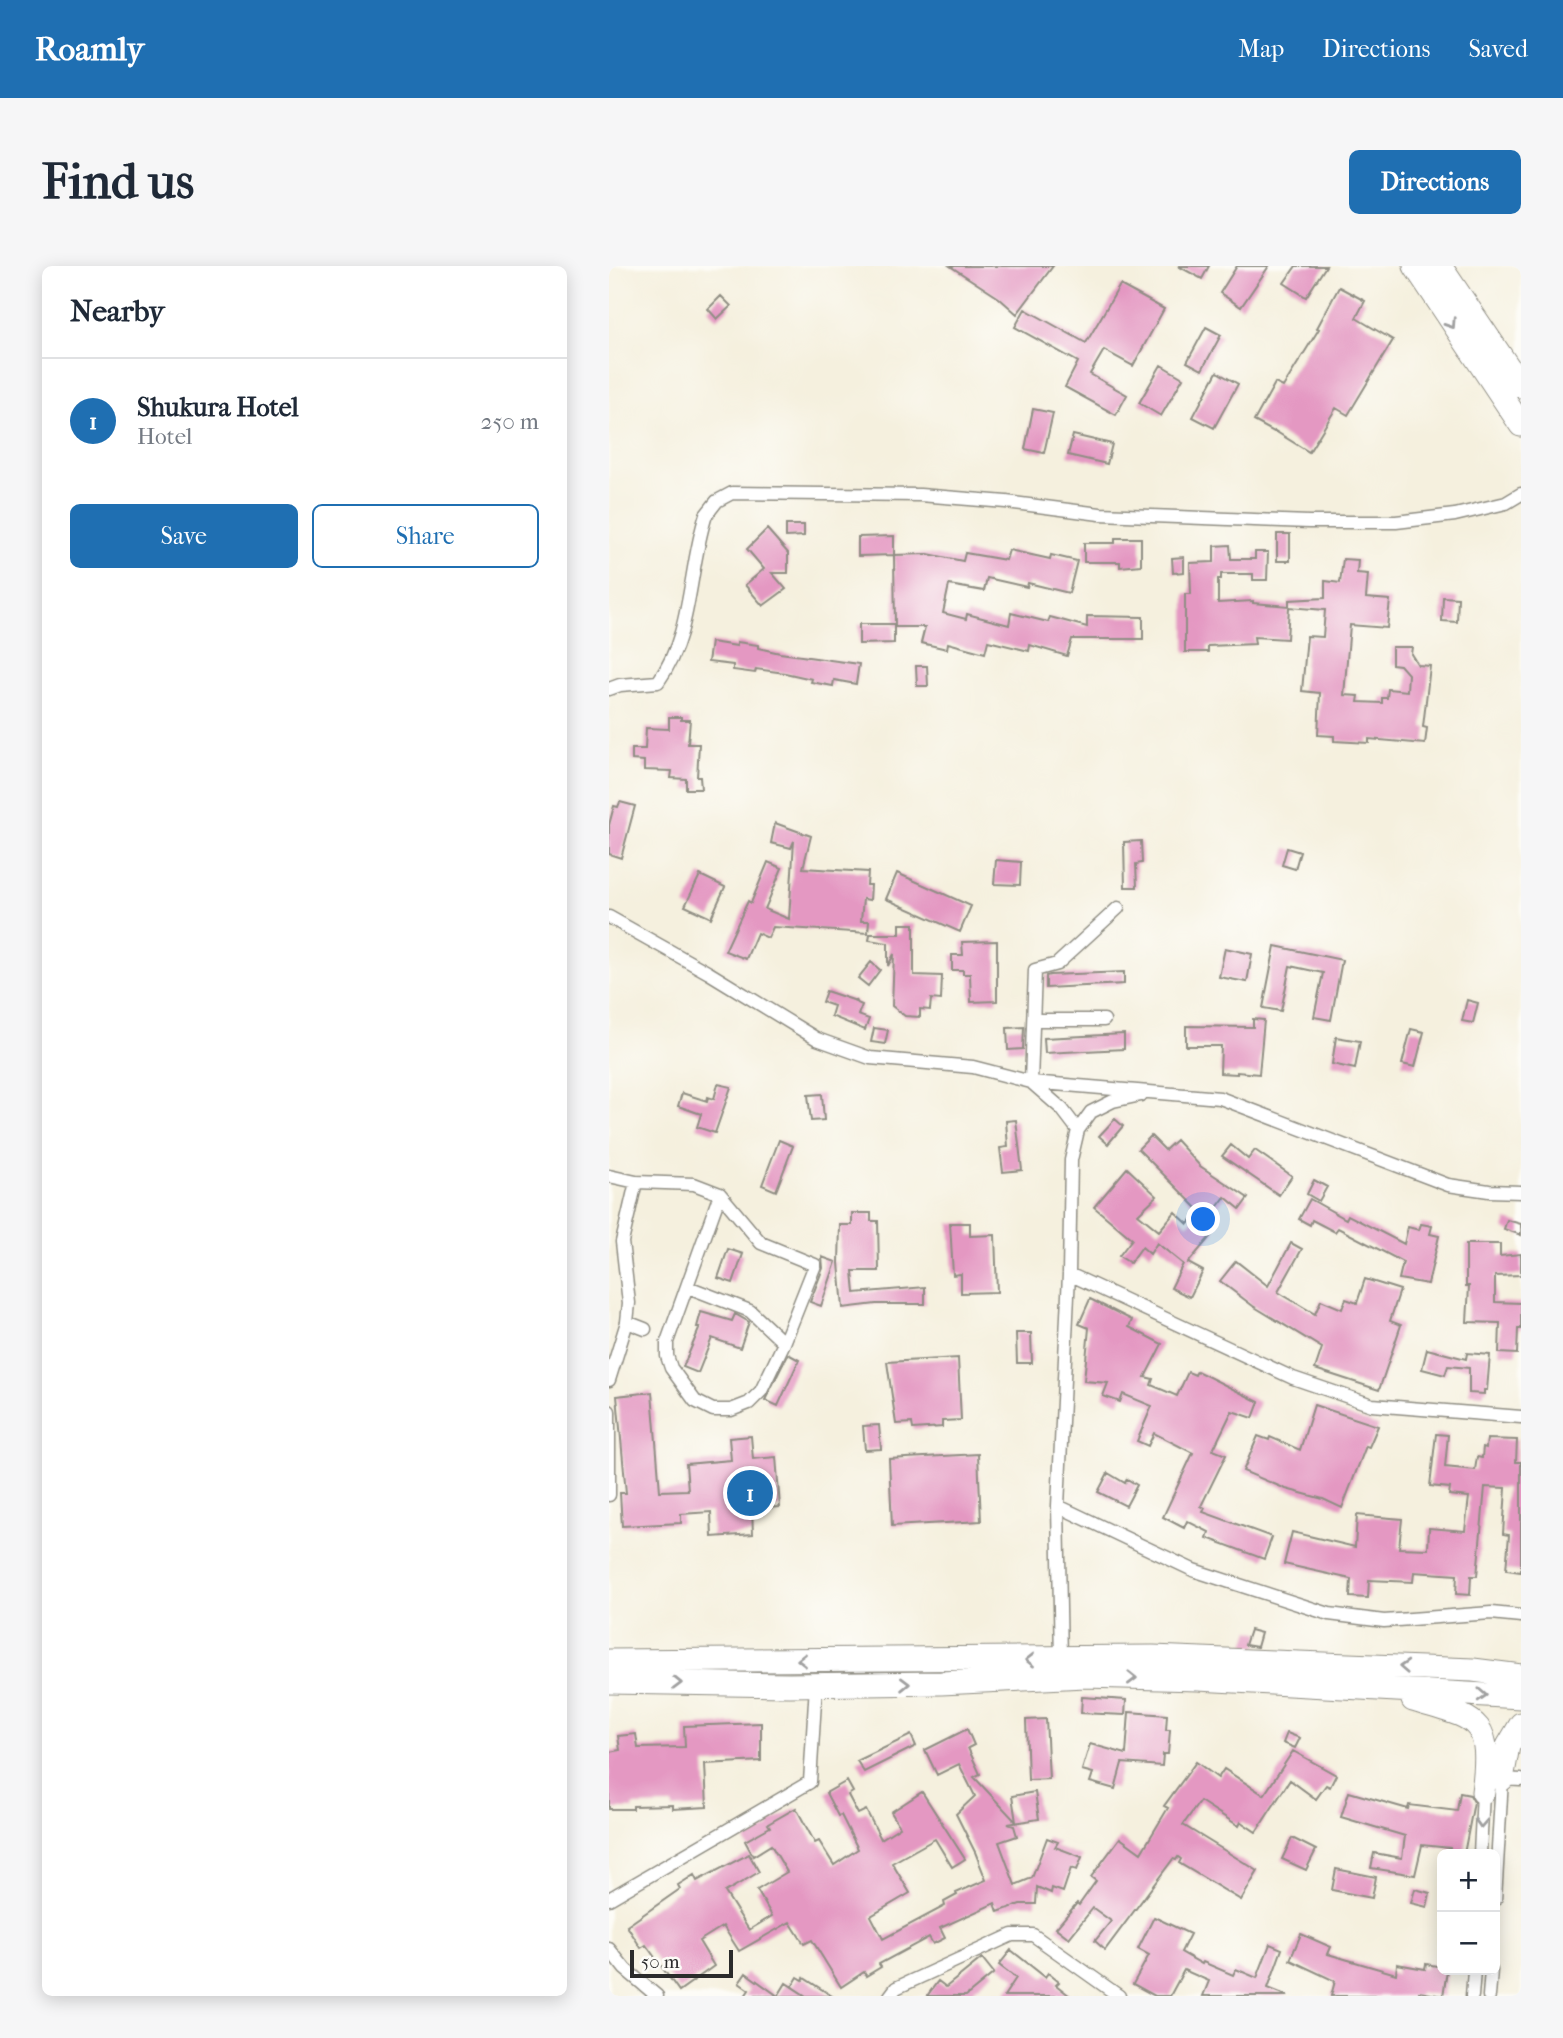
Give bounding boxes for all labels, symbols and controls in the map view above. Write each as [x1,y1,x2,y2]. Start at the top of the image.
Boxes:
text: Roamly [35,30,144,69]
text: Map [1238,35,1284,63]
text: Directions [1322,35,1430,63]
text: Saved [1468,35,1528,63]
button: Directions [1349,150,1521,214]
text: Find us [42,153,194,211]
text: Nearby [70,294,165,329]
one-way arrow [1443,316,1456,329]
text: Shukura Hotel [137,392,299,423]
text: 1 [89,408,97,435]
text: 250 m [481,408,539,435]
text: Hotel [137,423,192,450]
button: Save [70,504,298,568]
button: Share [312,504,539,568]
your location [1186,1202,1220,1236]
pin: 1 [727,1467,773,1519]
one-way arrow [797,1652,807,1668]
one-way arrow [1024,1652,1035,1668]
one-way arrow [1398,1659,1409,1674]
one-way arrow [1127,1670,1138,1685]
one-way arrow [672,1676,683,1691]
one-way arrow [899,1676,910,1691]
one-way arrow [1476,1687,1487,1702]
one-way arrow [1474,1818,1489,1829]
map controls [1437,1849,1500,1975]
button: + [1437,1849,1500,1912]
button: − [1437,1912,1500,1975]
scale bar [630,1947,733,1979]
text: 50 m [641,1951,680,1973]

